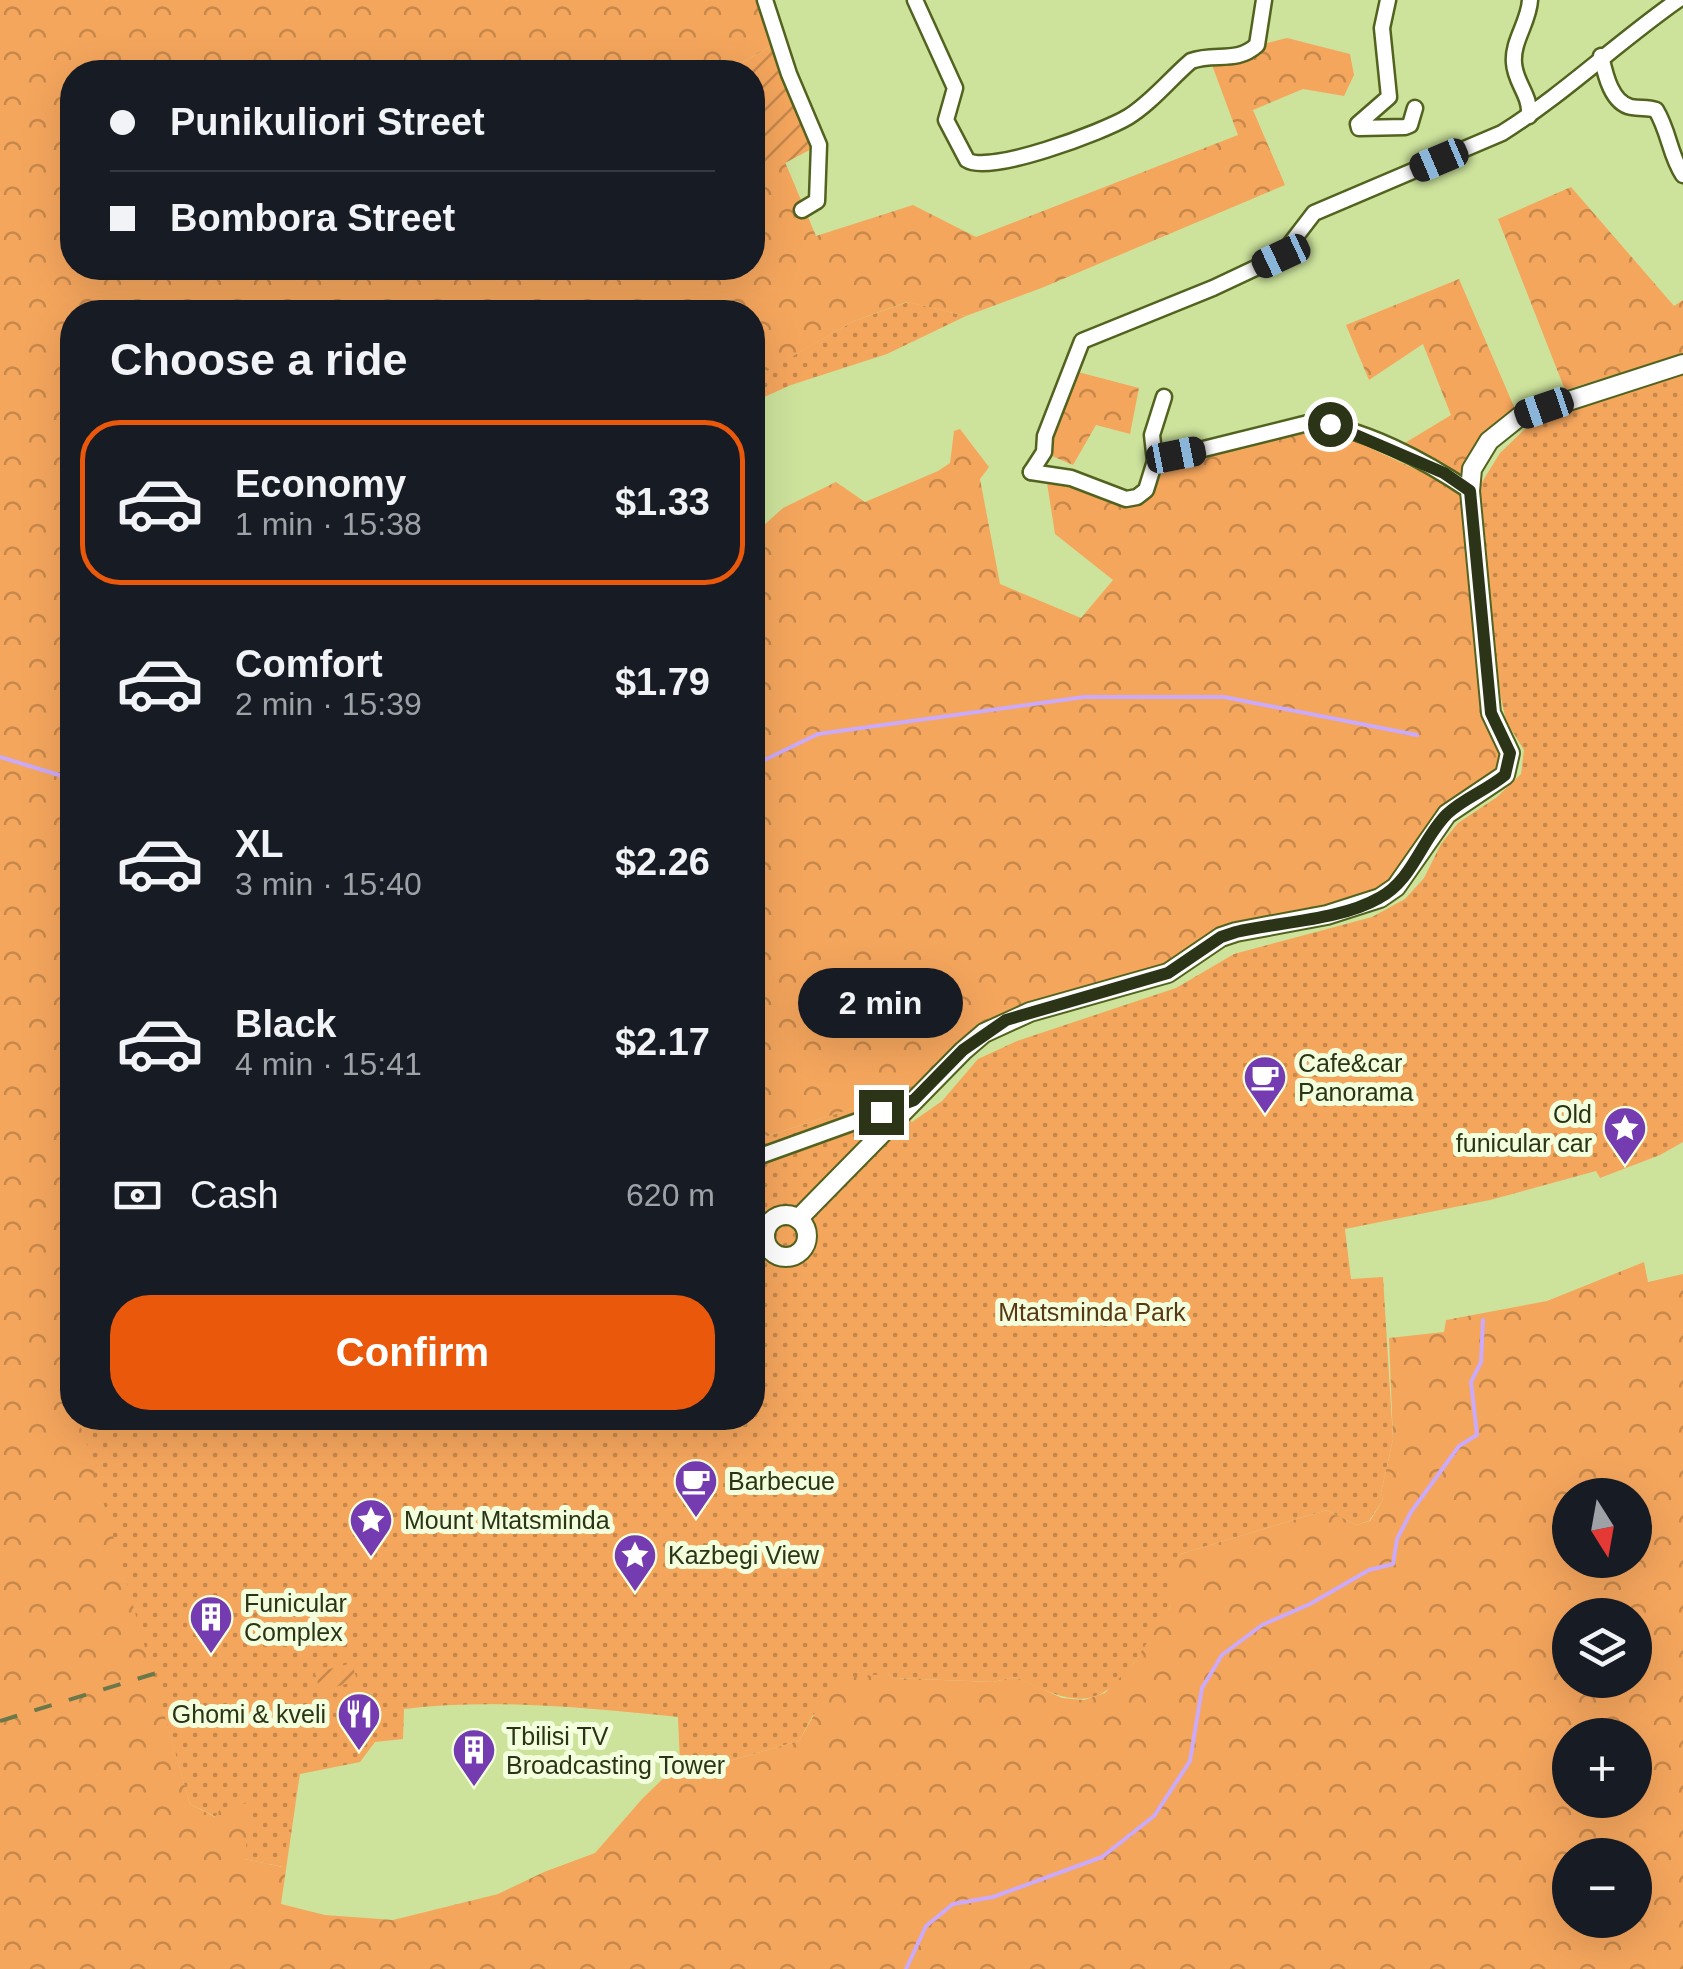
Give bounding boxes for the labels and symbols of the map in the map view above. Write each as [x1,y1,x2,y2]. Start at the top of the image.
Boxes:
car [1406,134,1472,186]
car [1247,230,1315,282]
car [1511,384,1577,432]
route start [1308,402,1353,447]
car [1144,435,1208,475]
callout: 2 min [798,967,964,1037]
place label: Cafe&car Panorama [1298,1049,1413,1106]
cafe icon: Cafe&car Panorama [1242,1054,1288,1115]
route end [859,1090,904,1135]
place label: Old funicular car [1456,1100,1592,1157]
place icon: Old funicular car [1602,1105,1648,1166]
park label: Mtatsminda Park [998,1298,1186,1326]
cafe icon: Barbecue [673,1458,719,1519]
place label: Barbecue [728,1467,835,1495]
north arrow [1552,1478,1652,1578]
place icon: Mount Mtatsminda [348,1497,394,1558]
place label: Mount Mtatsminda [404,1506,610,1534]
place icon: Kazbegi View [612,1532,658,1593]
place label: Kazbegi View [668,1541,820,1569]
place label: Funicular Complex [244,1589,347,1646]
building icon: Funicular Complex [188,1594,234,1655]
restaurant icon: Ghomi & kveli [336,1691,382,1752]
place label: Ghomi & kveli [172,1700,326,1728]
place label: Tbilisi TV Broadcasting Tower [506,1722,725,1779]
building icon: Tbilisi TV Broadcasting Tower [451,1727,497,1788]

